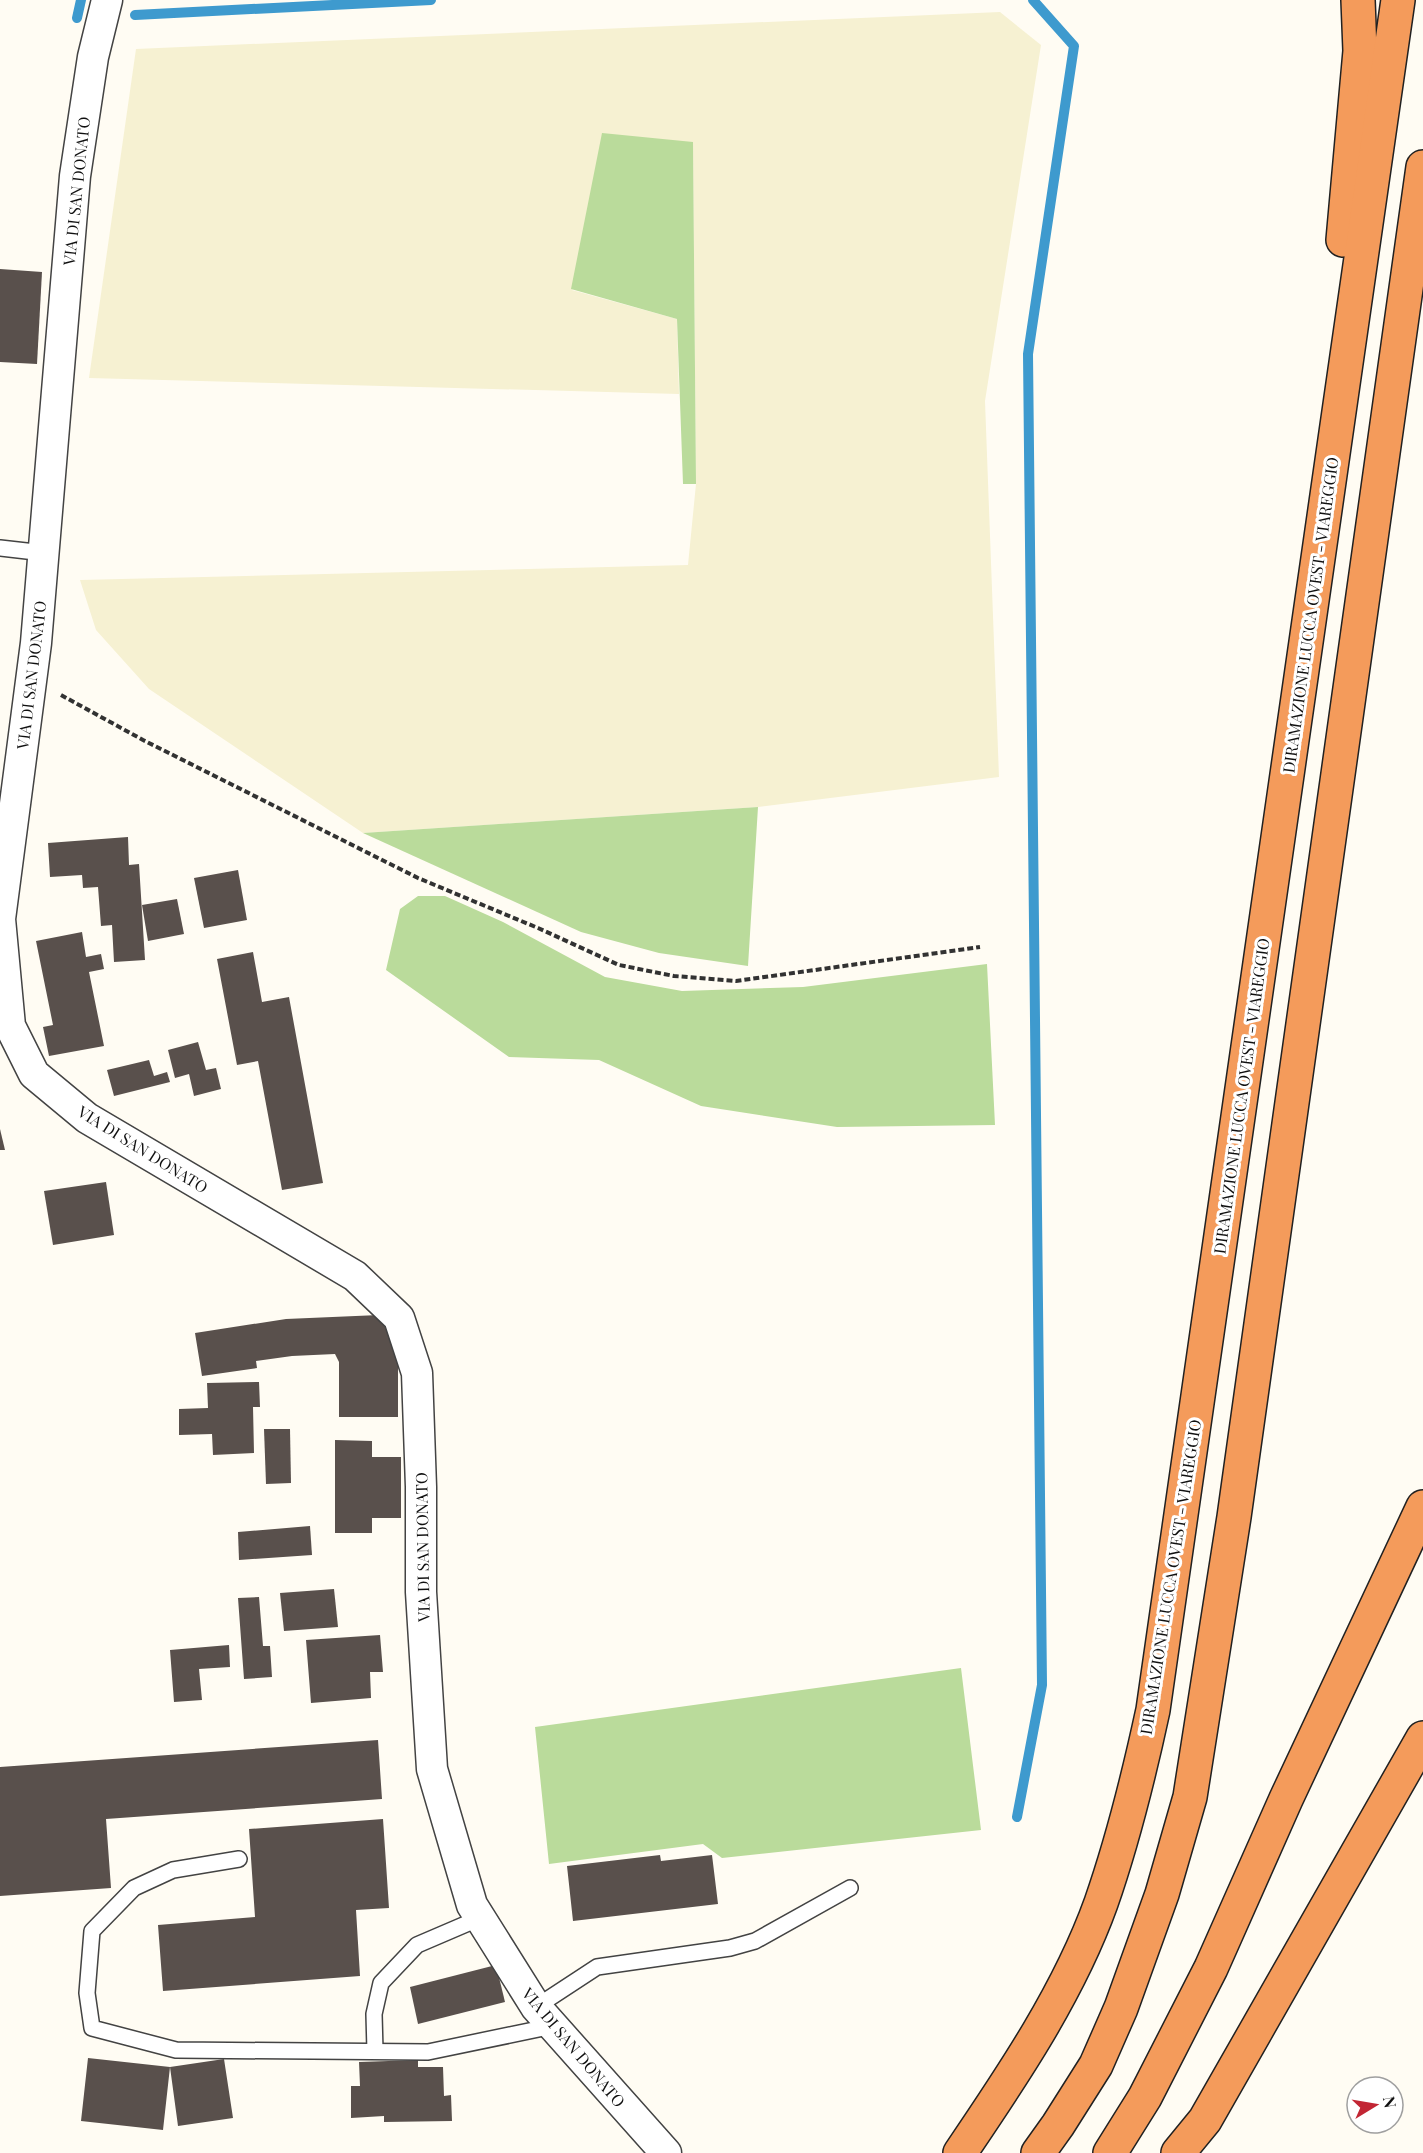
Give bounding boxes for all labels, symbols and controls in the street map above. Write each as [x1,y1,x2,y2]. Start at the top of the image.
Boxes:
street label: VIA DI SAN DONATO [58,115,94,267]
street label: DIRAMAZIONE LUCCA OVEST - VIAREGGIO [1277,455,1343,774]
street label: VIA DI SAN DONATO [11,599,51,752]
street label: DIRAMAZIONE LUCCA OVEST - VIAREGGIO [1208,936,1274,1255]
street label: VIA DI SAN DONATO [73,1100,212,1198]
street label: DIRAMAZIONE LUCCA OVEST - VIAREGGIO [1135,1418,1205,1736]
street label: VIA DI SAN DONATO [410,1472,434,1623]
street label: VIA DI SAN DONATO [517,1982,630,2111]
north arrow [1345,2075,1405,2135]
text: N [1379,2094,1402,2110]

